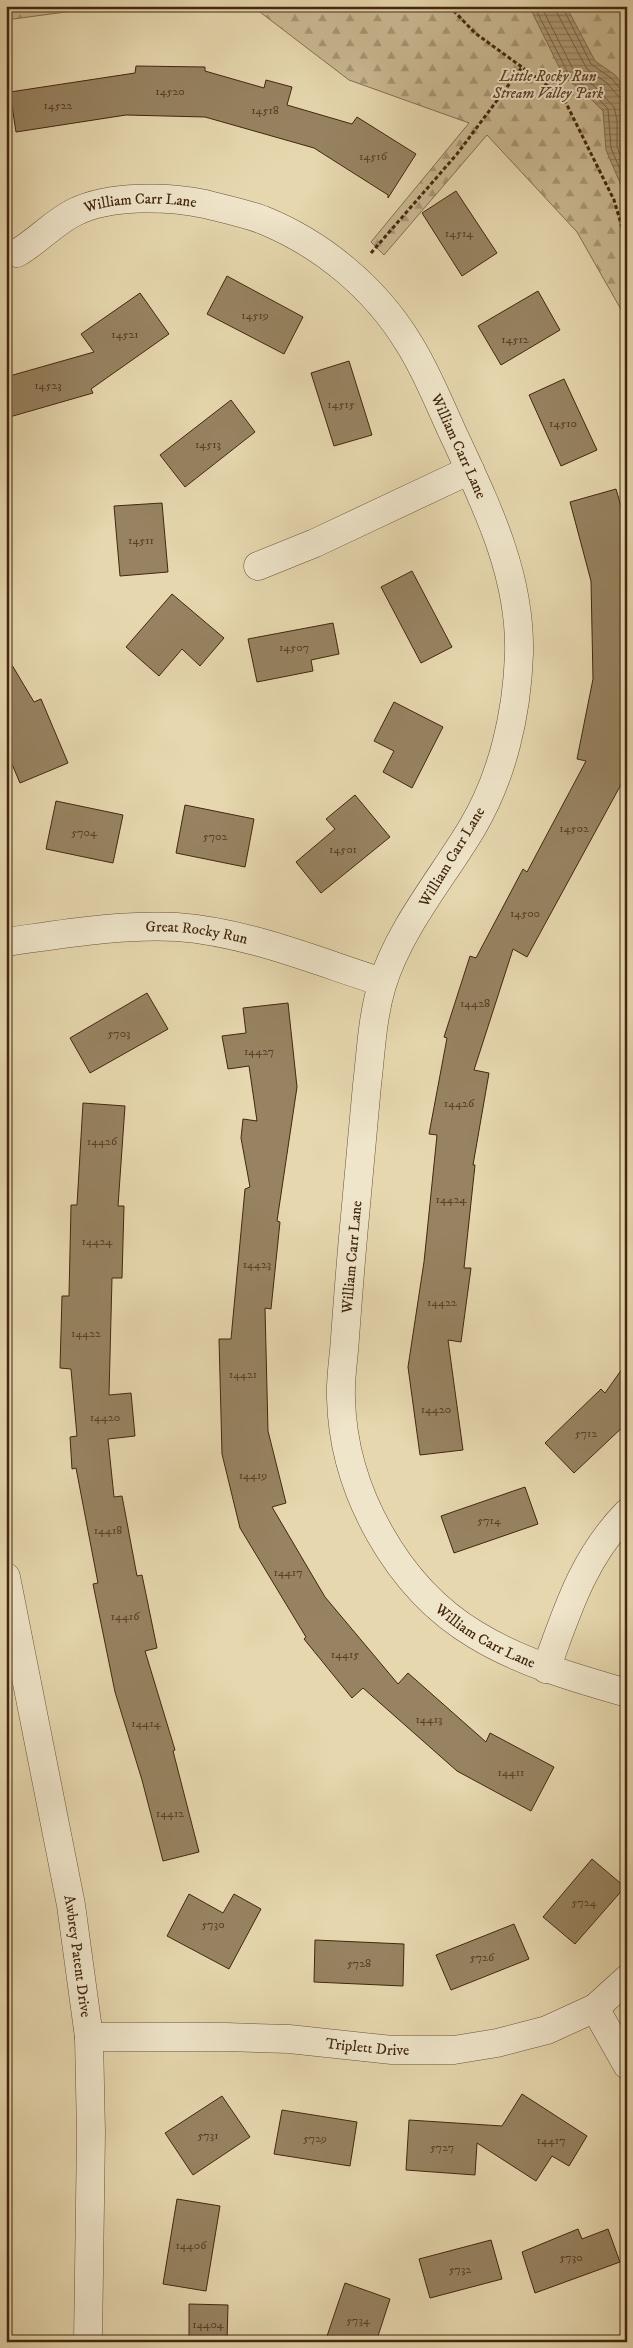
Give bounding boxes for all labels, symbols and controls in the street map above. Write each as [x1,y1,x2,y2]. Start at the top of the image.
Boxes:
park label: Little Rocky Run Stream Valley Park [492,67,604,103]
house number: 14520 [155,84,185,99]
house number: 14522 [44,98,73,113]
house number: 14518 [251,103,279,118]
house number: 14516 [359,149,388,164]
street label: William Carr Lane [81,189,198,217]
house number: 14514 [445,226,474,241]
house number: 14519 [241,308,269,323]
house number: 14521 [111,327,139,342]
house number: 14512 [501,332,529,347]
house number: 14523 [34,378,62,393]
street label: William Carr Lane [426,390,491,501]
house number: 14515 [327,397,355,412]
house number: 14510 [549,416,577,431]
house number: 14513 [195,437,221,452]
house number: 14511 [128,533,154,548]
house number: 14507 [279,640,309,655]
street label: William Carr Lane [414,804,489,911]
house number: 14502 [559,821,589,836]
house number: 5704 [71,825,98,840]
house number: 5702 [203,829,227,844]
house number: 14501 [329,842,357,857]
house number: 14500 [510,906,540,921]
street label: Great Rocky Run [145,917,250,948]
house number: 14428 [460,996,490,1011]
house number: 5703 [107,1026,131,1041]
house number: 14427 [244,1044,274,1059]
house number: 14426 [444,1096,475,1111]
house number: 14426 [87,1134,118,1149]
house number: 14424 [435,1192,468,1207]
street label: William Carr Lane [338,1200,366,1315]
house number: 14424 [81,1234,114,1249]
house number: 14423 [243,1257,271,1272]
house number: 14422 [427,1295,457,1310]
house number: 14422 [71,1326,101,1341]
house number: 14421 [229,1367,257,1382]
house number: 14420 [421,1402,451,1417]
house number: 14420 [90,1410,120,1425]
house number: 5712 [575,1426,597,1441]
house number: 14419 [239,1468,267,1483]
house number: 5714 [477,1513,502,1528]
house number: 14418 [94,1523,122,1538]
house number: 14417 [274,1565,302,1580]
street label: William Carr Lane [431,1599,538,1672]
house number: 14416 [111,1609,140,1624]
house number: 14415 [331,1647,359,1662]
house number: 14413 [415,1712,443,1727]
house number: 14414 [131,1716,162,1731]
house number: 14411 [497,1765,525,1780]
house number: 14412 [156,1806,184,1821]
street label: Awbrey Patent Drive [60,1893,96,2019]
house number: 5724 [571,1895,598,1910]
house number: 5730 [201,1917,225,1932]
house number: 5726 [470,1950,495,1965]
house number: 5728 [347,1956,371,1971]
street label: Triplett Drive [325,2033,409,2060]
house number: 5731 [197,2128,219,2143]
house number: 5729 [303,2131,327,2146]
house number: 14417 [537,2133,565,2148]
house number: 5727 [430,2140,454,2155]
house number: 14406 [176,2238,207,2253]
house number: 5730 [559,2250,583,2265]
house number: 5732 [449,2262,471,2277]
house number: 5734 [346,2313,371,2328]
house number: 14404 [192,2317,225,2332]

